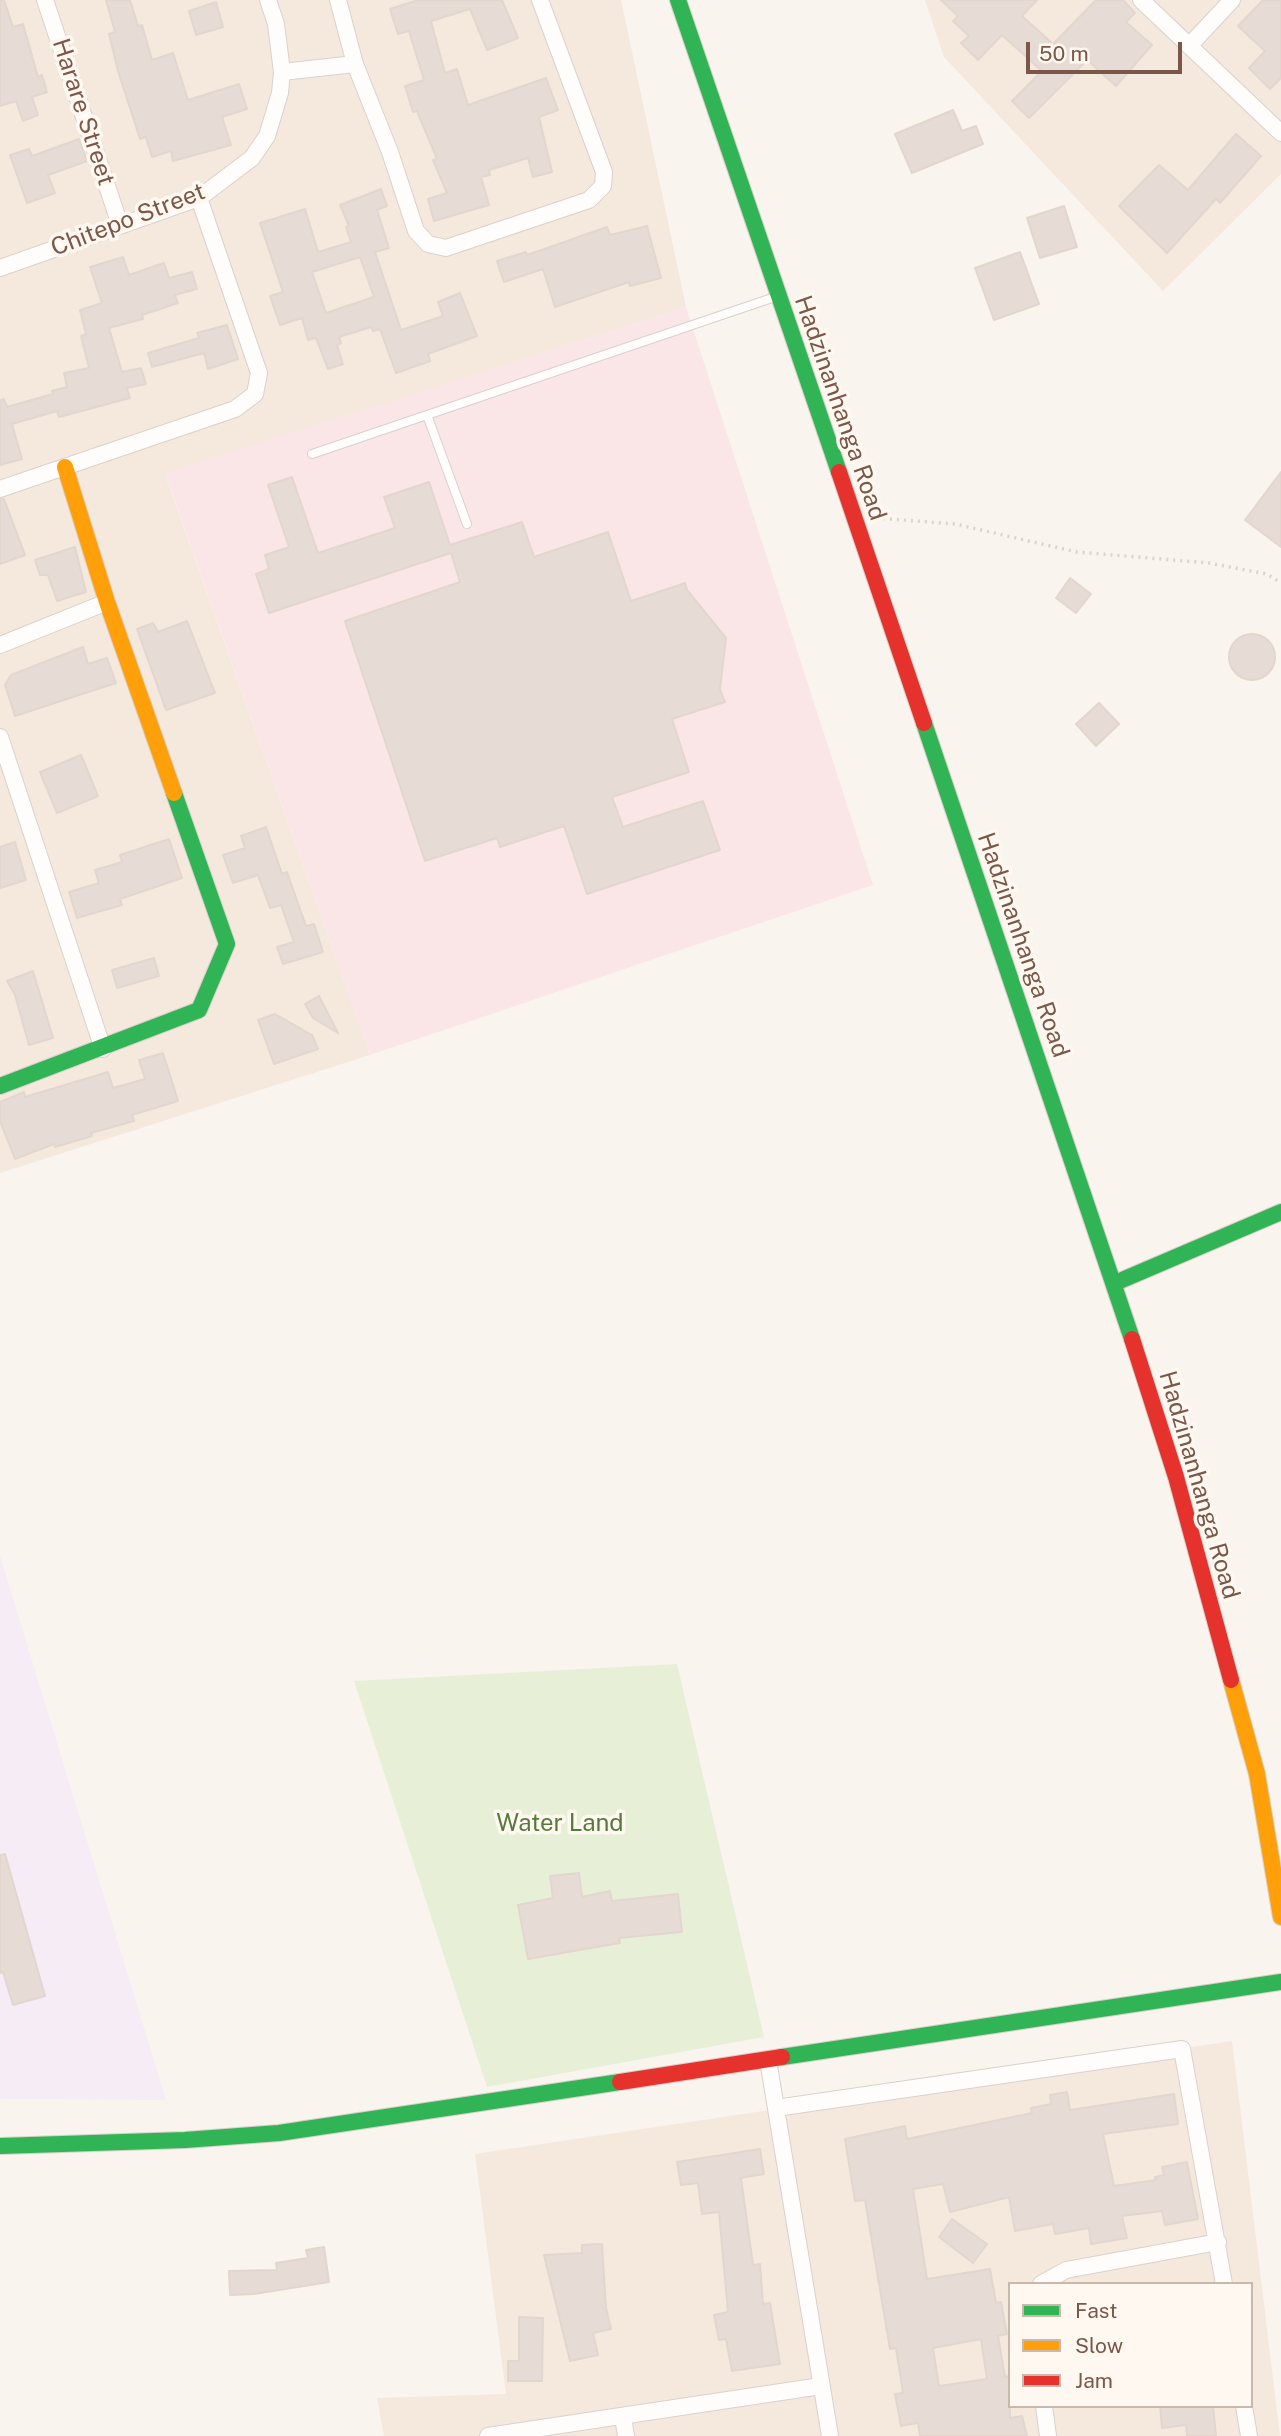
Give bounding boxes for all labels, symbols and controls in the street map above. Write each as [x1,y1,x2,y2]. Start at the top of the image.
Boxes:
scale bar [1029,28,1185,72]
street label: Harare Street [46,35,120,189]
text: 50 m [1039,41,1089,66]
street label: Chitepo Street [47,177,209,263]
street label: Hadzinanhanga Road [788,292,892,524]
street label: Hadzinanhanga Road [971,829,1075,1061]
street label: Hadzinanhanga Road [1153,1368,1245,1602]
park label: Water Land [496,1810,624,1838]
legend [1008,2282,1253,2408]
text: Fast [1075,2298,1117,2323]
text: Slow [1075,2333,1123,2358]
text: Jam [1075,2368,1113,2393]

